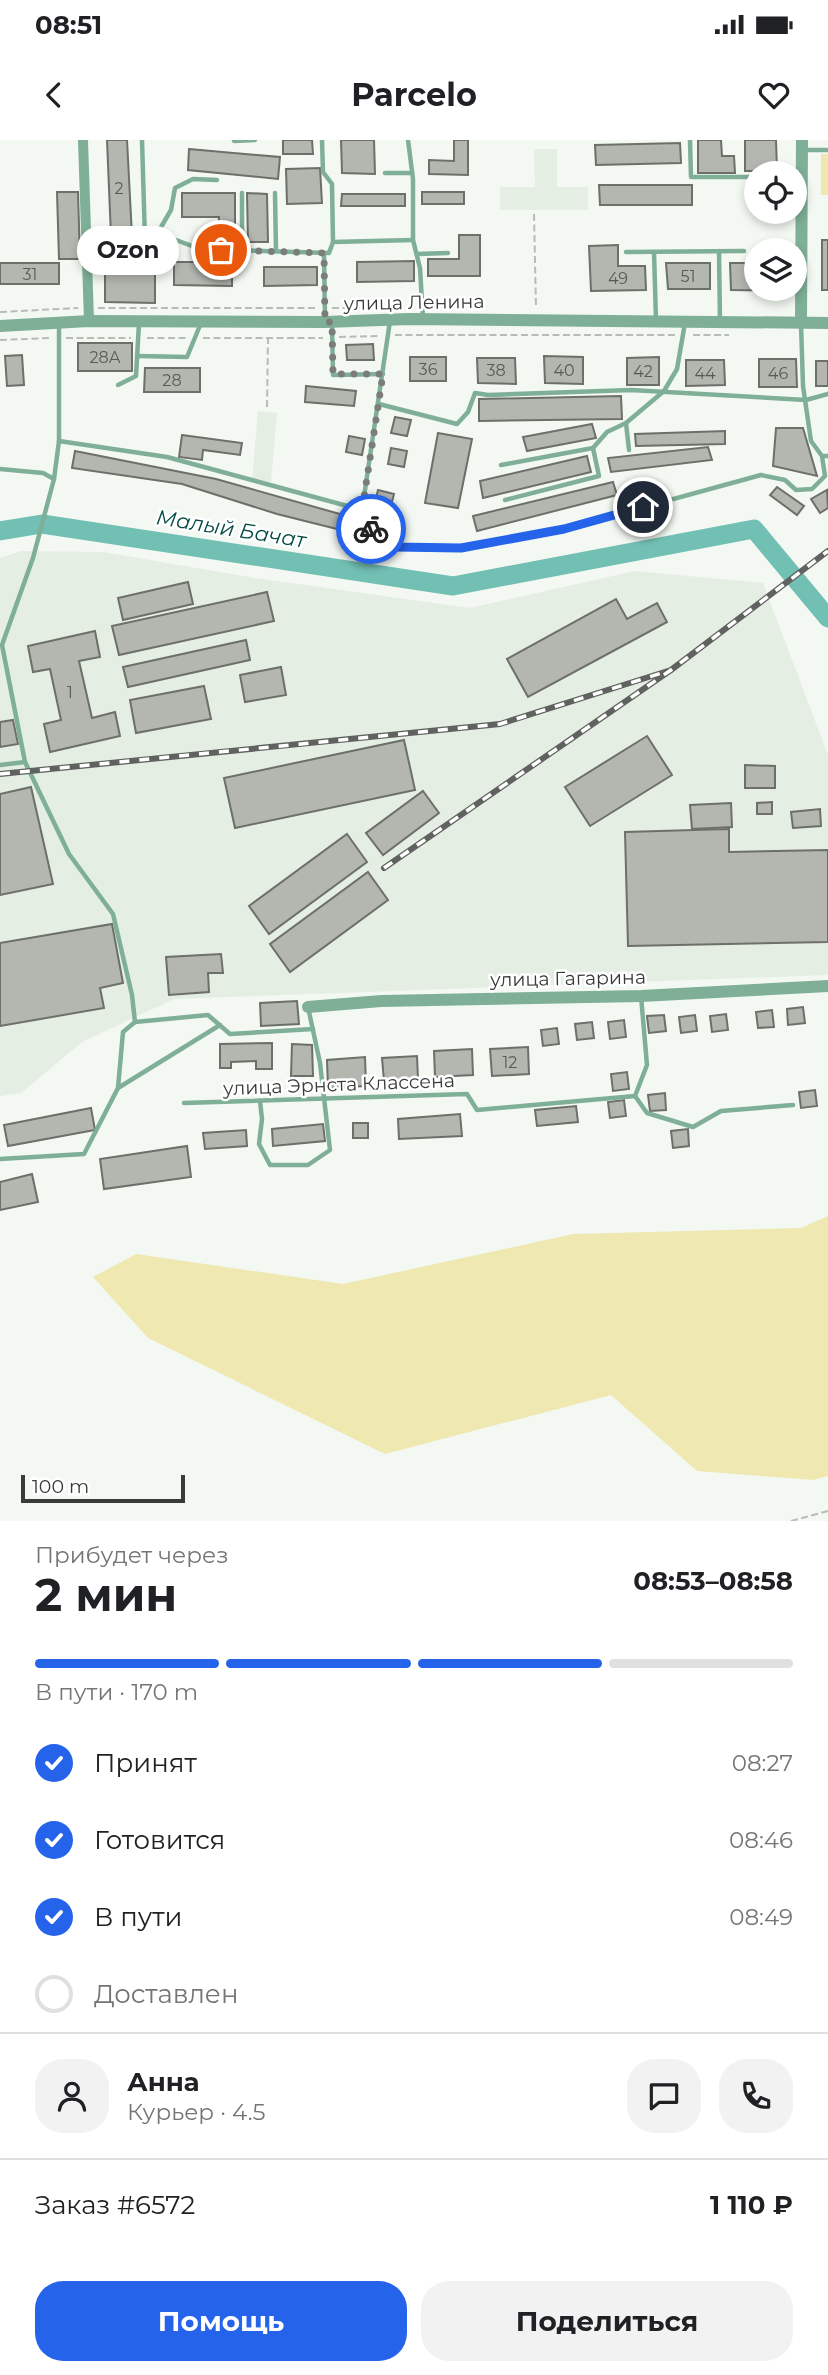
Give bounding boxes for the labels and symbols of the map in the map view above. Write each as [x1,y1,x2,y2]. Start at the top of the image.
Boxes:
house number: 2 [114,179,124,198]
pin [191,220,251,280]
callout: Ozon [78,226,179,274]
house number: 31 [23,265,37,284]
house number: 51 [681,267,695,286]
house number: 49 [608,269,628,288]
street label: улица Ленина [342,290,485,315]
house number: 28А [89,348,121,367]
house number: 36 [419,360,438,379]
house number: 38 [486,361,506,380]
house number: 40 [553,361,575,380]
house number: 42 [633,362,653,381]
house number: 44 [694,364,716,383]
house number: 46 [768,364,788,383]
house number: 28 [162,371,182,390]
pin [613,477,673,537]
courier [336,494,406,564]
water label: Малый Бачат [154,504,309,553]
house number: 1 [67,683,73,702]
street label: улица Гагарина [489,966,646,991]
house number: 12 [503,1053,517,1072]
street label: улица Эрнста Классена [222,1069,455,1100]
scale bar [21,1472,186,1504]

